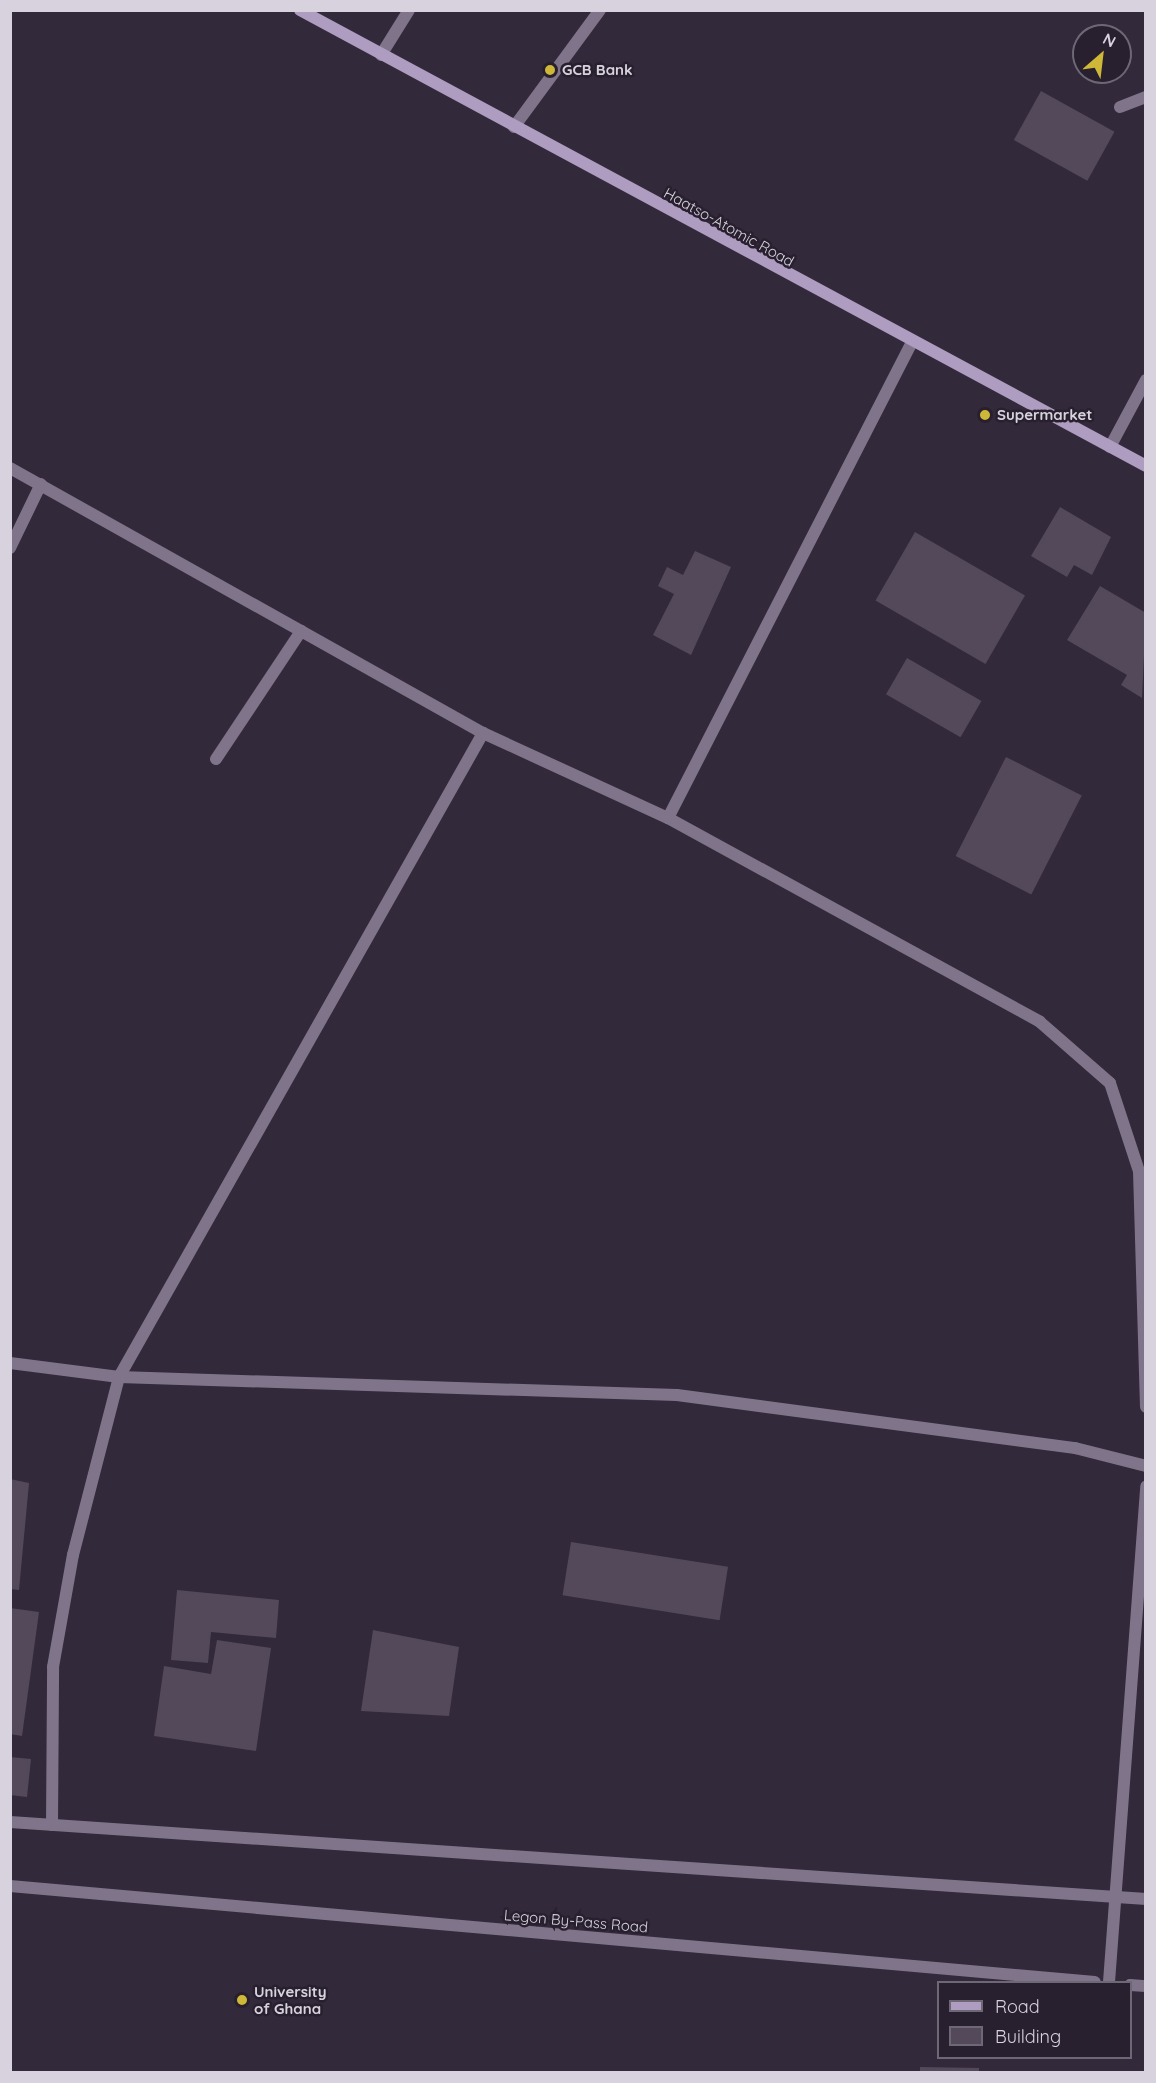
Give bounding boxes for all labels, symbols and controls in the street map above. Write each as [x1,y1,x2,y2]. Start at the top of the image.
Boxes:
north arrow [1072,24,1132,84]
text: N [1100,28,1119,51]
place label: GCB Bank [562,61,633,79]
marker: GCB Bank [543,63,557,77]
street label: Haatso-Atomic Road [661,184,797,270]
place label: Supermarket [997,406,1092,424]
marker: Supermarket [978,408,992,422]
street label: Legon By-Pass Road [503,1906,649,1936]
legend [937,1981,1132,2059]
place label: University of Ghana [254,1982,326,2017]
marker: University of Ghana [235,1993,249,2007]
text: Road [995,1995,1040,2018]
text: Building [995,2025,1061,2048]

